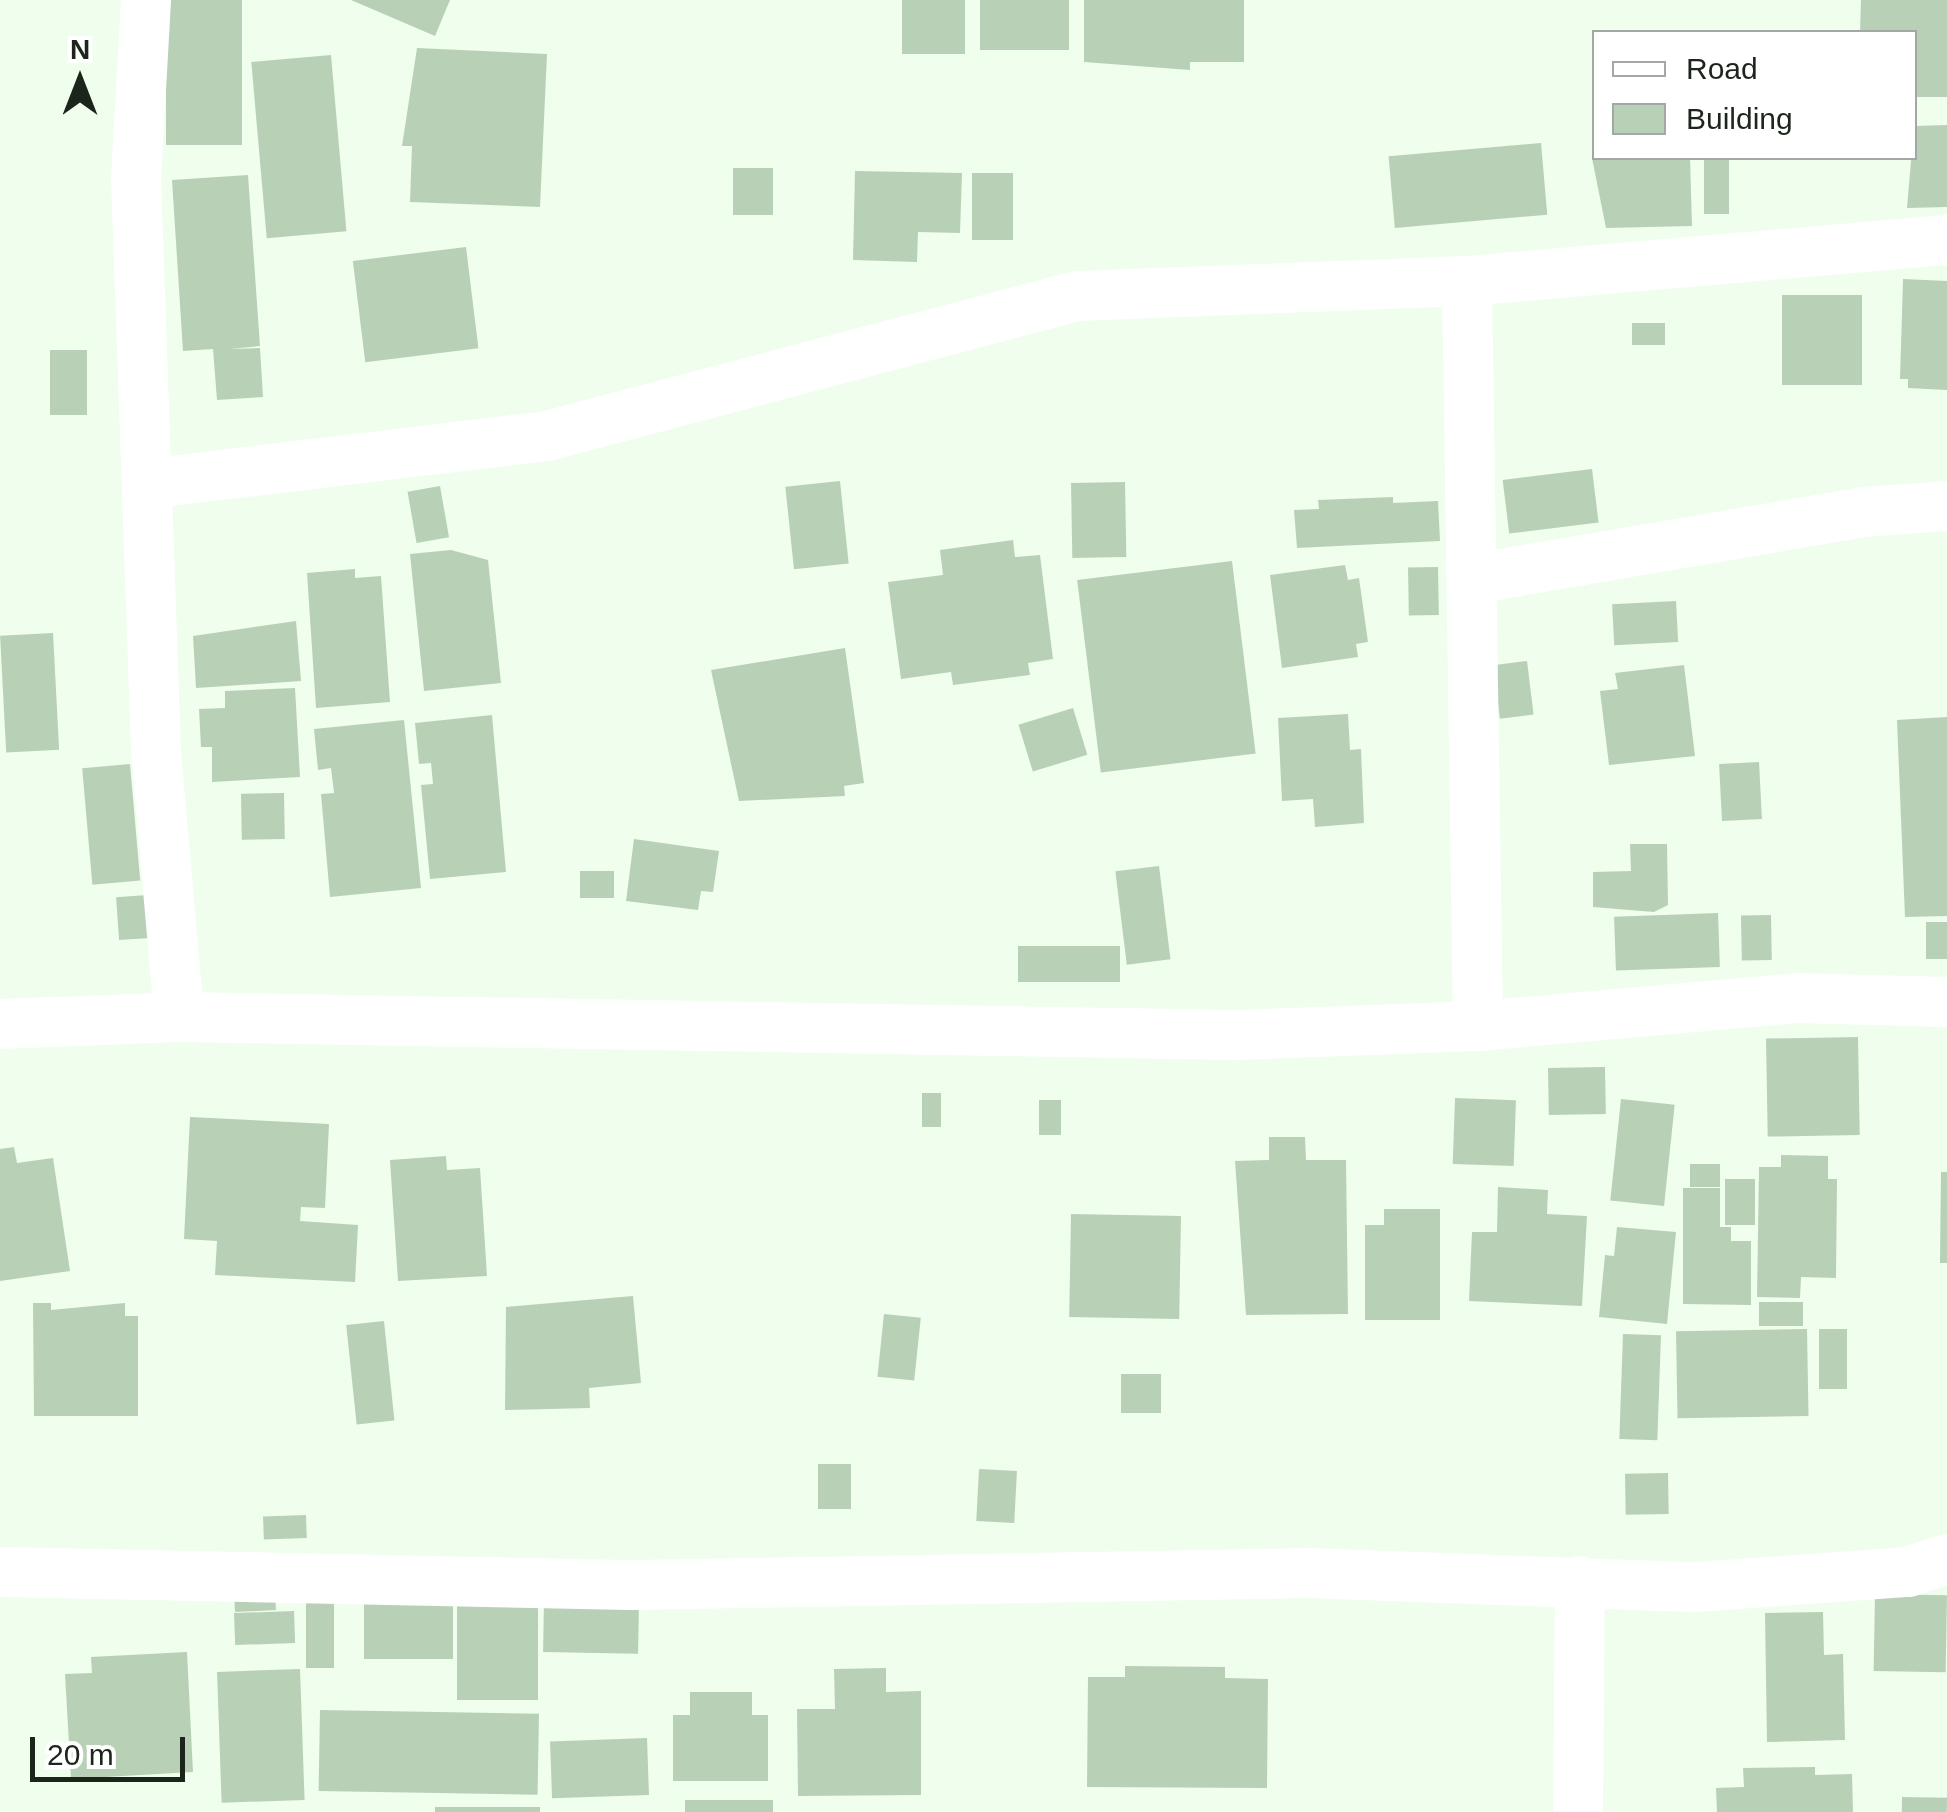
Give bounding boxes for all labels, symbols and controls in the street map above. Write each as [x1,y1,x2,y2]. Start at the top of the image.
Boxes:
north arrow [30,30,130,130]
legend [1592,30,1917,160]
text: N [70,34,90,65]
text: Road [1686,52,1758,85]
text: Building [1686,102,1793,135]
scale bar [35,1717,190,1779]
text: 20 m [47,1738,114,1771]

